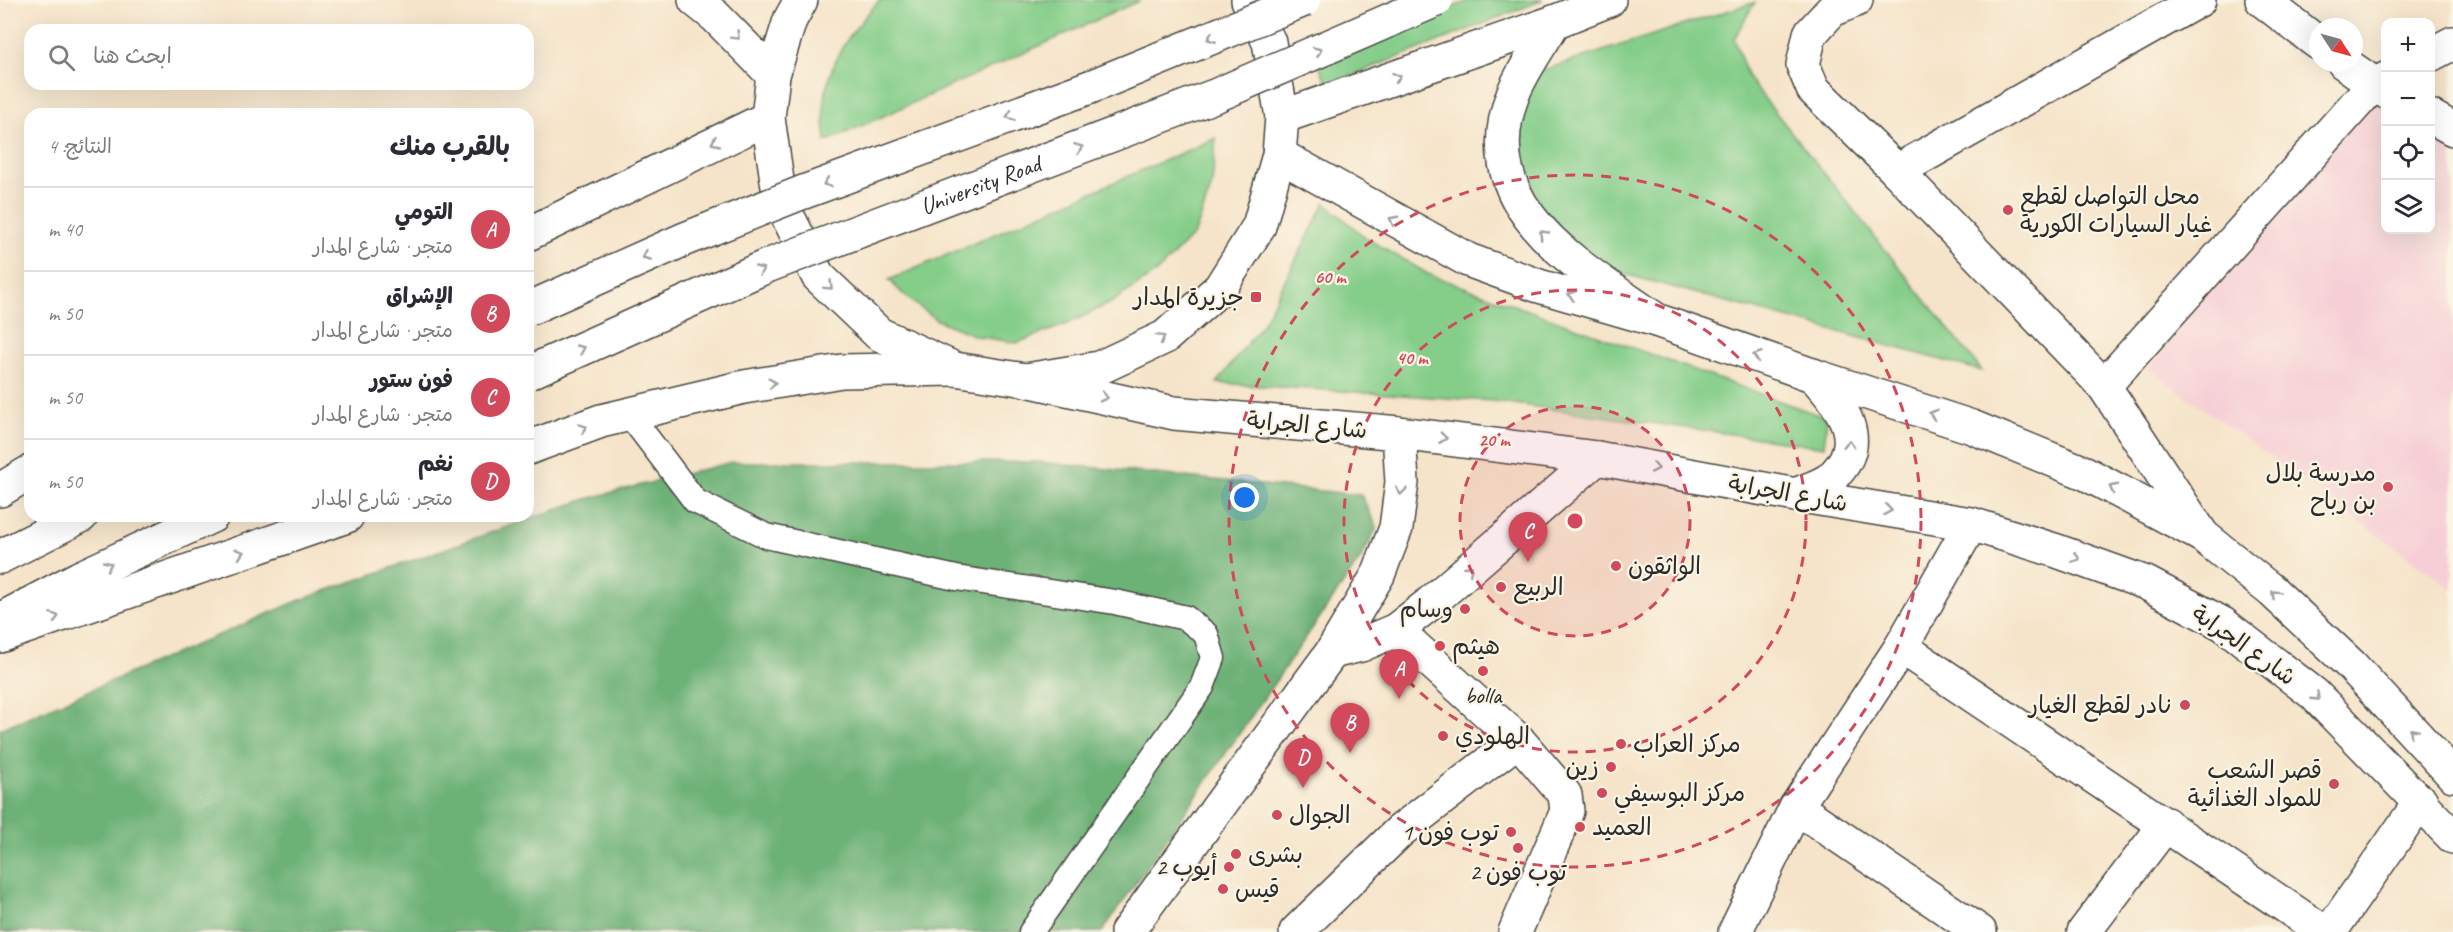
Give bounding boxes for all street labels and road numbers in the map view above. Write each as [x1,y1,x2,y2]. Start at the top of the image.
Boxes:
street label: University Road [916,147,1048,221]
street label: شارع الجرابة [1245,405,1368,447]
street label: شارع الجرابة [1726,468,1850,520]
street label: شارع الجرابة [2185,598,2302,694]

